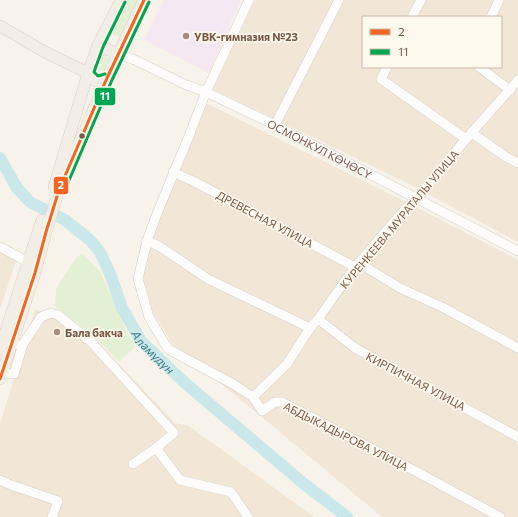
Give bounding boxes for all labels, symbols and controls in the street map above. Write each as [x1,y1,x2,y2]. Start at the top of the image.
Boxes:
legend [362,16,502,68]
text: 2 [398,24,405,38]
place label: УВК-гимназия №23 [194,30,298,43]
marker: УВК-гимназия №23 [181,31,191,41]
text: 11 [398,44,408,58]
line badge: 11 [94,87,116,106]
text: 11 [100,89,110,102]
street label: ОСМОНКУЛ КӨЧӨСҮ [266,116,374,181]
unlabelled marker [77,131,87,141]
street label: КУРЕНКЕЕВА МУРАТАЛЫ УЛИЦА [337,147,461,291]
line badge: 2 [53,176,69,195]
text: 2 [58,178,64,191]
street label: ДРЕВЕСНАЯ УЛИЦА [214,188,316,250]
place label: Бала бакча [65,326,123,339]
marker: Бала бакча [52,327,62,337]
water label: Аламүдүн [129,327,178,376]
street label: КИРПИЧНАЯ УЛИЦА [364,349,468,413]
street label: АБДЫКАДЫРОВА УЛИЦА [282,399,411,473]

